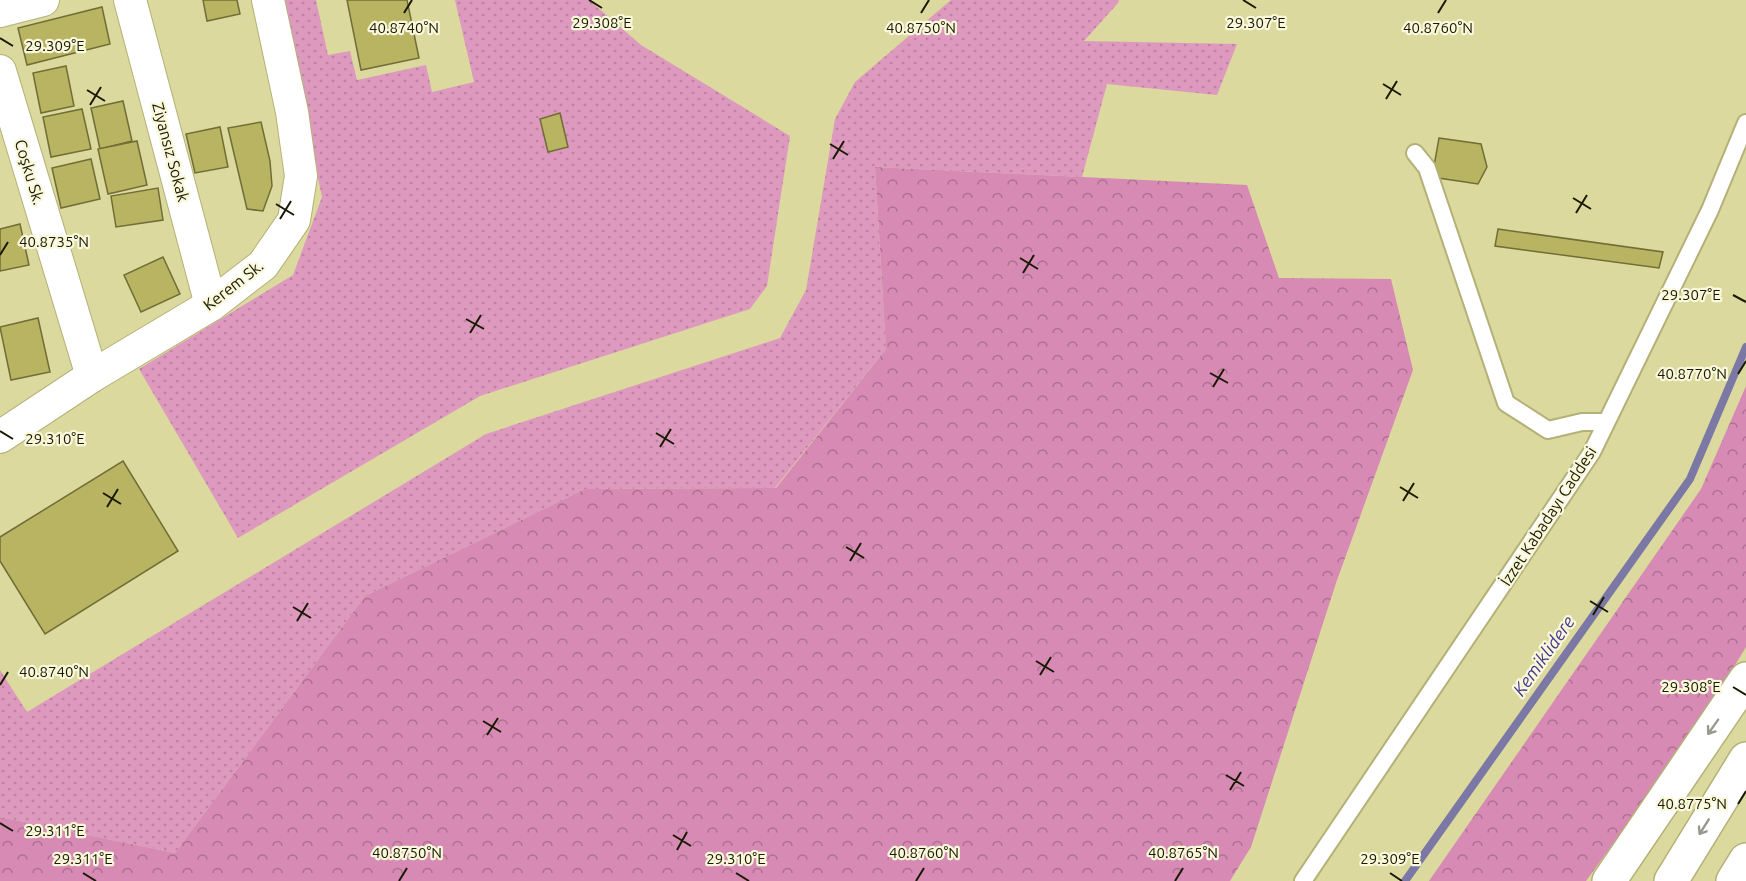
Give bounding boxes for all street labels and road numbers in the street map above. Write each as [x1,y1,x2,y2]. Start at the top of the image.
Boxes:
street label: Ziyansız Sokak [149,100,193,204]
street label: Coşku Sk. [12,137,48,207]
street label: Kerem Sk. [199,256,267,314]
street label: İzzet Kabadayı Caddesi [1496,443,1600,589]

